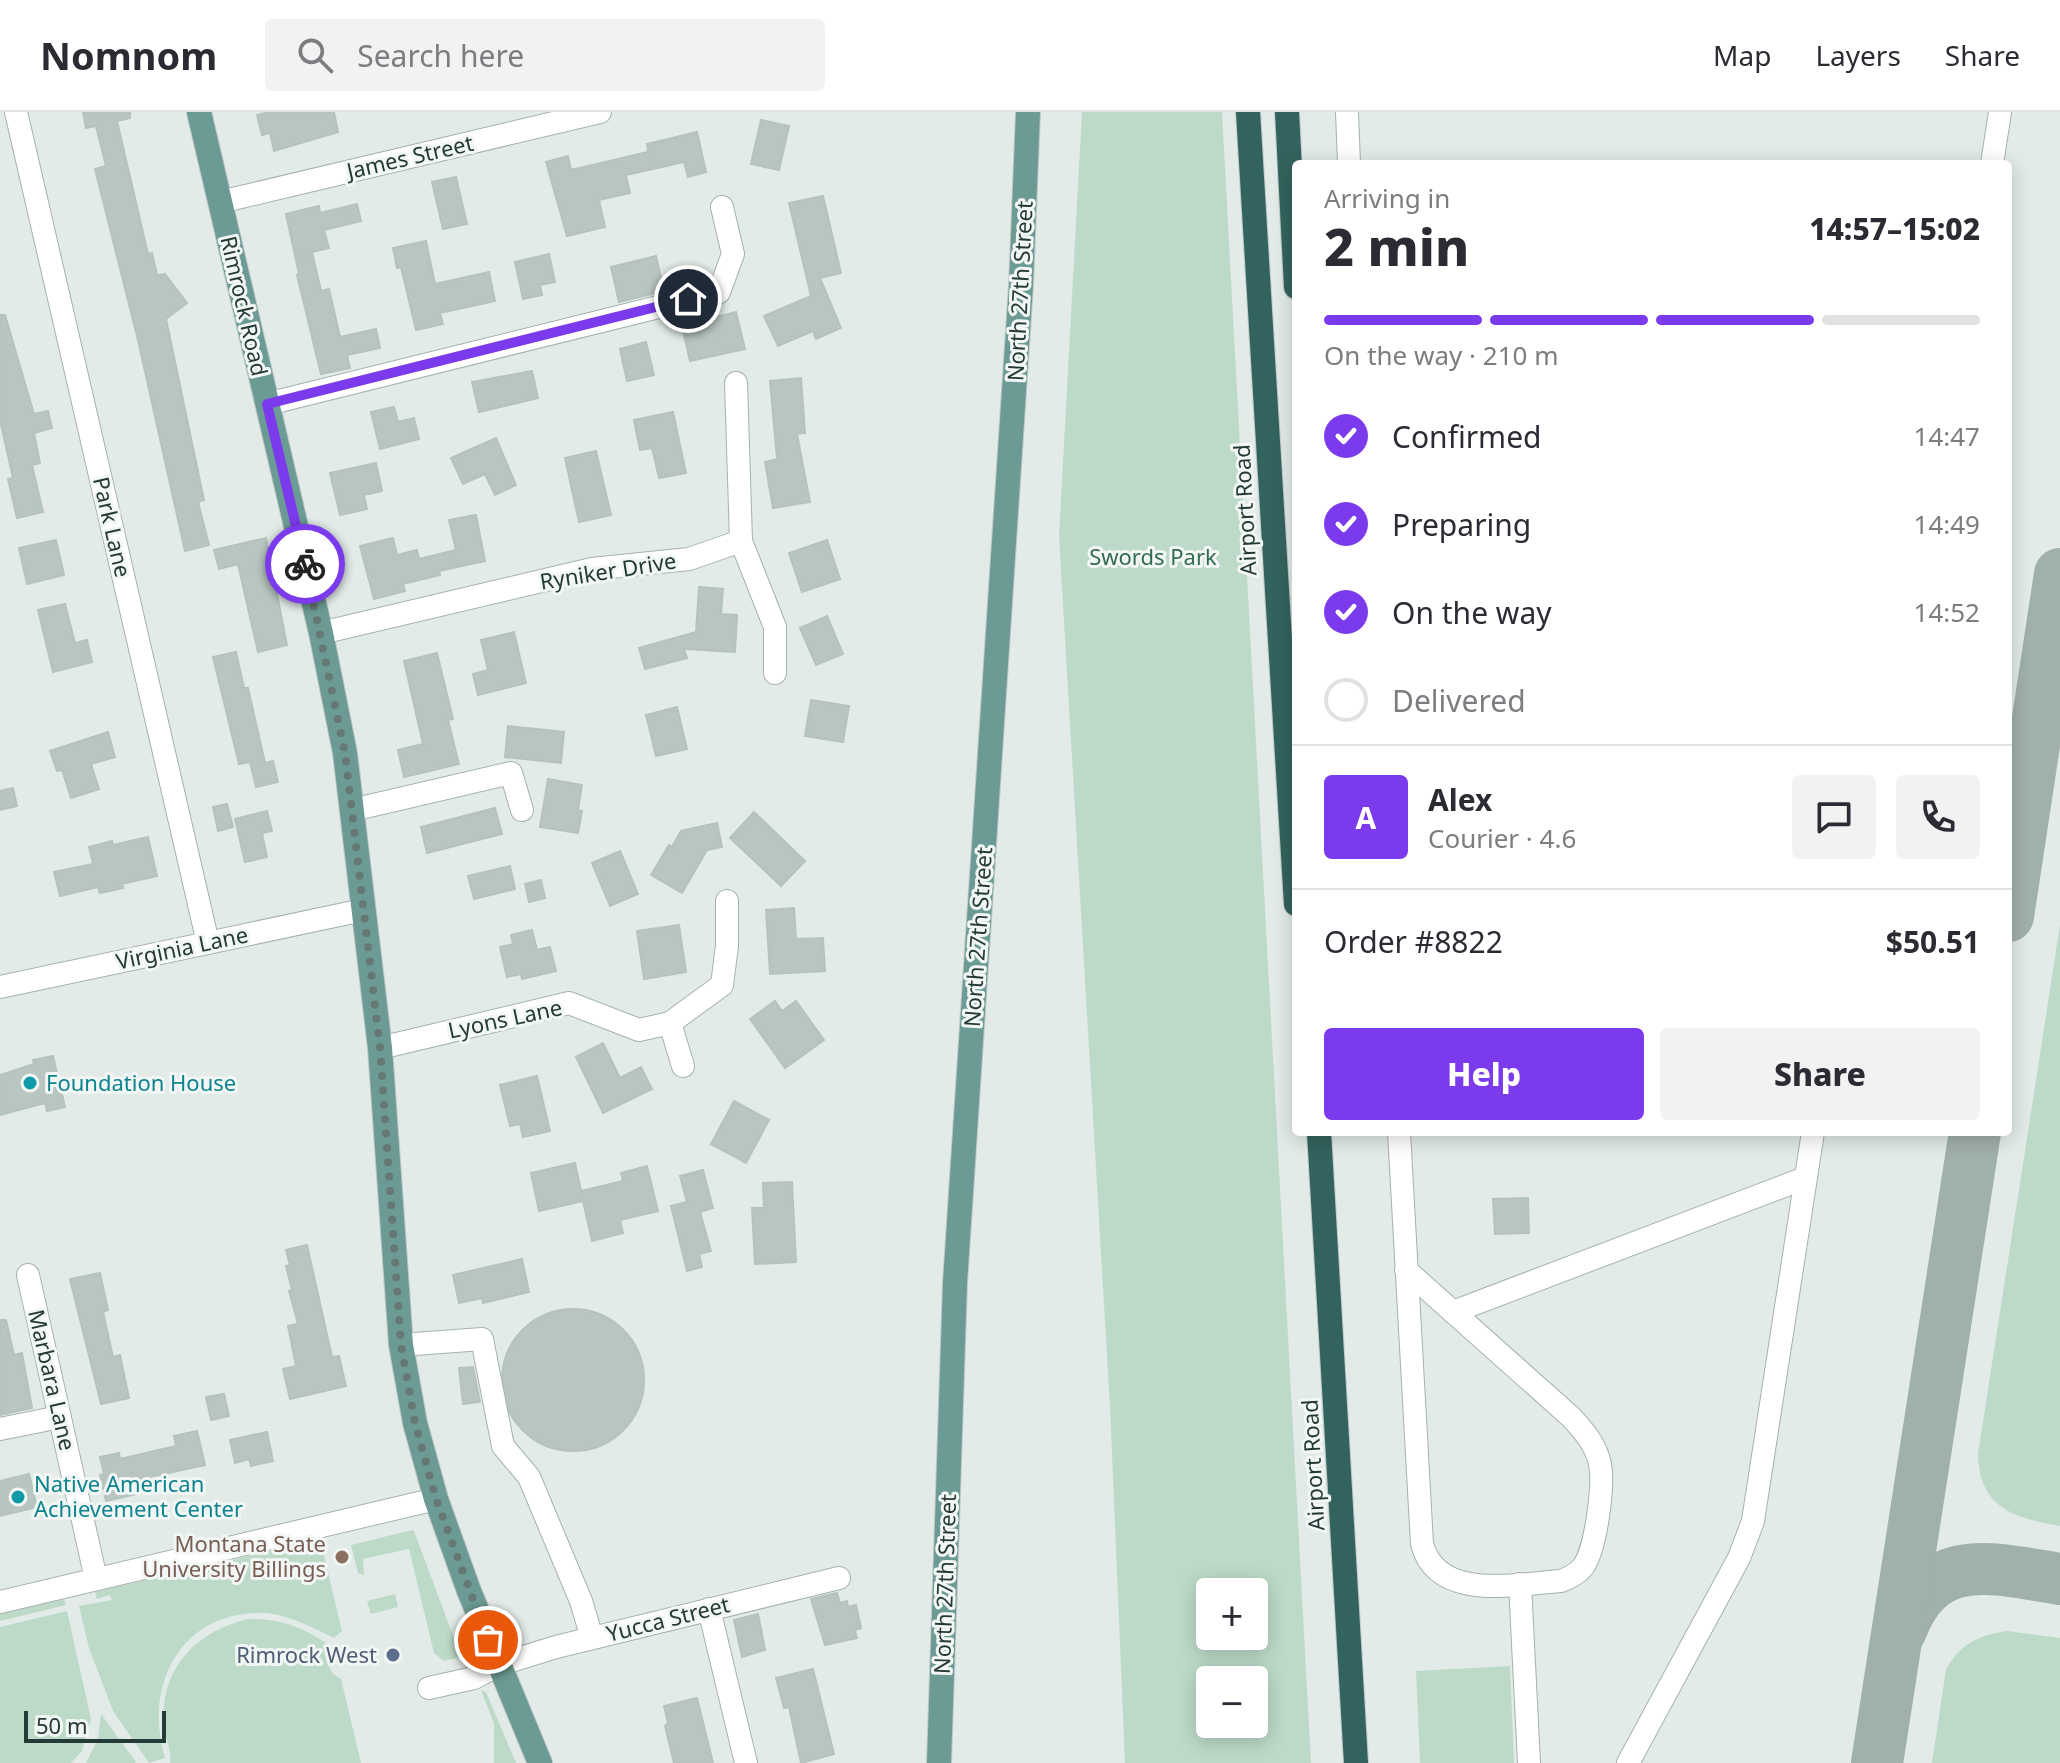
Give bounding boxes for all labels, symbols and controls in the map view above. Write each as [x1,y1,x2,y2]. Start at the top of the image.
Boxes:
search box [265,19,825,91]
text: Nomnom [40,29,217,81]
icon: search [293,33,337,77]
text: Search here [357,35,524,76]
text: Map [1713,36,1771,74]
text: Layers [1815,36,1901,74]
text: Share [1945,36,2020,74]
street label: James Street [342,127,476,186]
text: Arriving in [1324,180,1450,216]
street label: North 27th Street [999,200,1039,382]
text: 14:57–15:02 [1809,208,1980,249]
text: 2 min [1324,210,1469,281]
street label: Rimrock Road [214,233,276,379]
pin [654,265,722,333]
icon: home [666,277,710,321]
text: On the way · 210 m [1324,337,1558,373]
icon: check [1324,414,1368,458]
text: Confirmed [1392,416,1542,457]
text: 14:47 [1914,418,1980,454]
street label: Airport Road [1226,444,1262,576]
street label: Park Lane [87,474,139,580]
icon: check [1324,502,1368,546]
text: Preparing [1392,504,1531,545]
text: 14:49 [1914,506,1980,542]
courier [265,524,345,604]
park label: Swords Park [1089,541,1217,571]
icon: bike [283,542,327,586]
street label: Ryniker Drive [538,544,678,596]
icon: check [1324,590,1368,634]
text: On the way [1392,592,1552,633]
text: 14:52 [1914,594,1980,630]
text: Delivered [1392,680,1526,721]
button: chat [1792,775,1876,859]
button: phone [1896,775,1980,859]
text: Alex [1428,779,1492,820]
text: A [1356,797,1376,838]
text: Courier · 4.6 [1428,820,1576,856]
street label: North 27th Street [956,846,998,1028]
street label: Virginia Lane [113,918,251,976]
text: Order #8822 [1324,921,1503,962]
text: $50.51 [1886,921,1980,962]
street label: Lyons Lane [445,991,565,1045]
button: Help [1324,1028,1644,1120]
button: Share [1660,1028,1980,1120]
place label: Foundation House [46,1067,236,1097]
marker: Foundation House [21,1074,39,1092]
street label: Marbara Lane [22,1306,84,1453]
street label: Airport Road [1294,1399,1330,1531]
place label: Native American Achievement Center [34,1468,243,1523]
marker: Native American Achievement Center [9,1488,27,1506]
street label: North 27th Street [926,1493,962,1675]
place label: Montana State University Billings [142,1528,326,1583]
marker: Montana State University Billings [333,1548,351,1566]
map controls [1196,1578,1268,1738]
button: + [1196,1578,1268,1650]
street label: Yucca Street [603,1588,733,1648]
pin [454,1606,522,1674]
icon: bag [466,1618,510,1662]
place label: Rimrock West [236,1639,377,1669]
marker: Rimrock West [384,1646,402,1664]
button: − [1196,1666,1268,1738]
scale bar [24,1707,166,1743]
text: 50 m [36,1710,87,1740]

